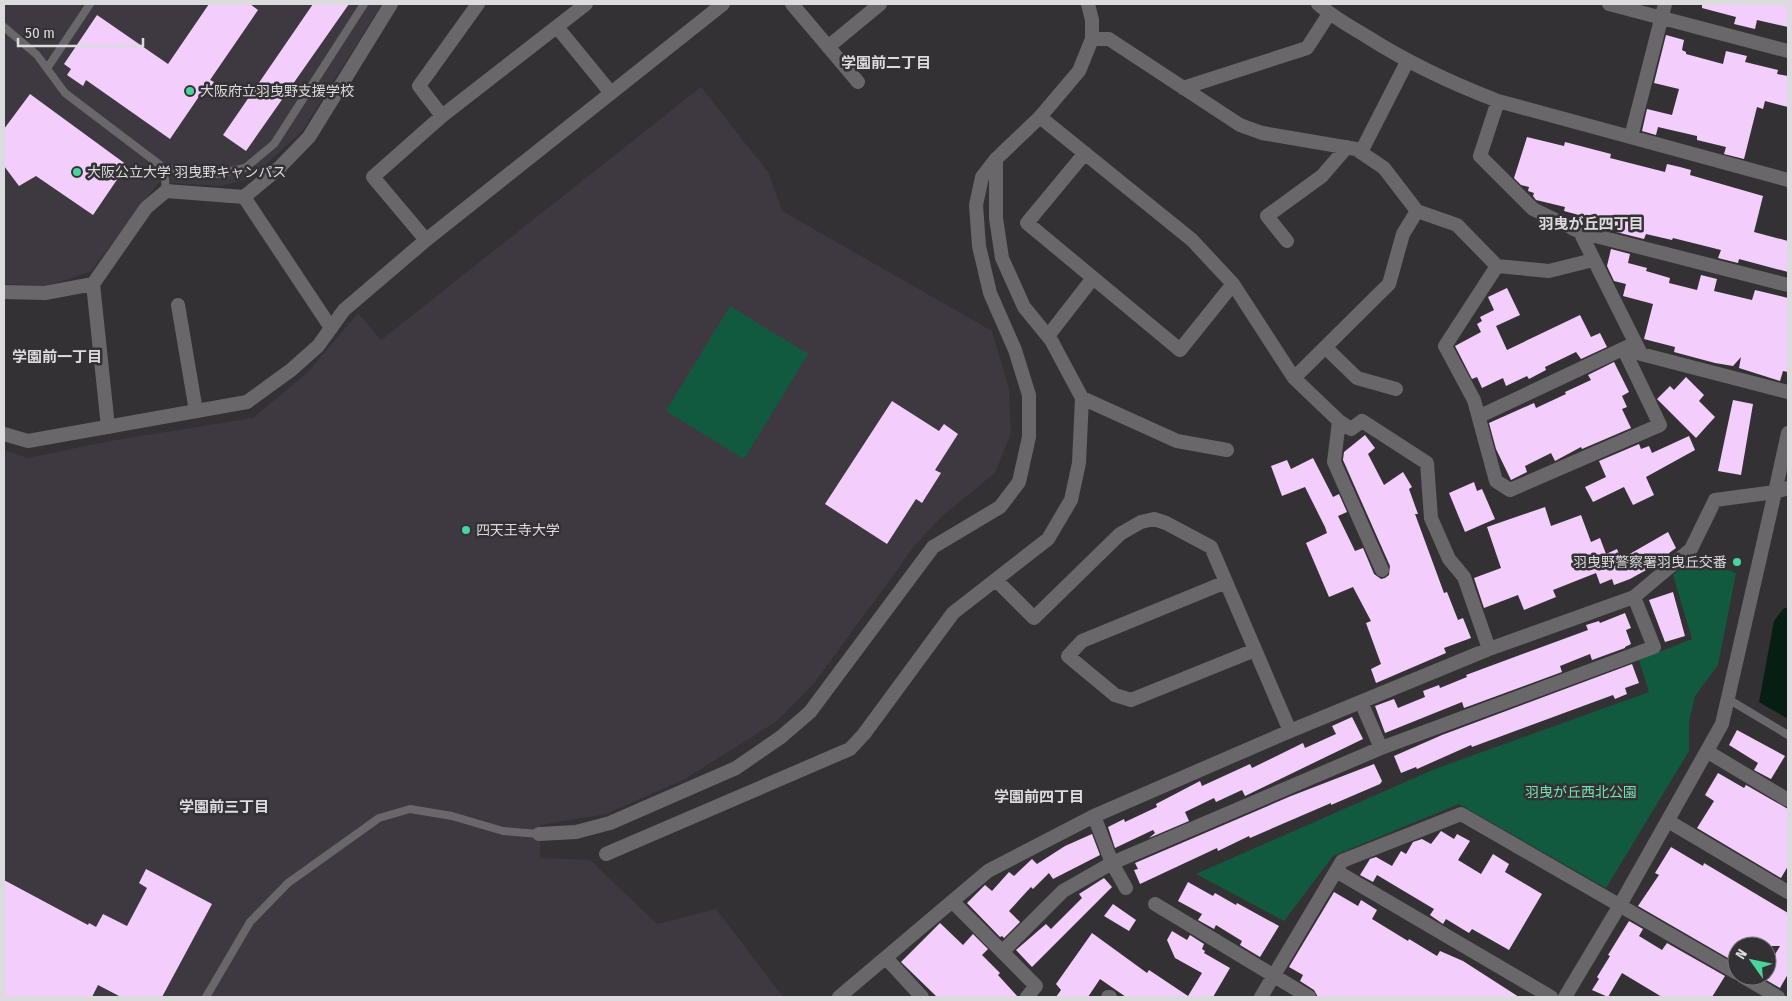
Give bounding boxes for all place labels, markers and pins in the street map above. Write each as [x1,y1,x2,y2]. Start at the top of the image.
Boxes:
place label: 大阪府立羽曳野支援学校 [200,83,354,100]
marker: 大阪府立羽曳野支援学校 [184,85,196,97]
place label: 大阪公立大学 羽曳野キャンパス [87,164,286,181]
marker: 大阪公立大学 羽曳野キャンパス [71,166,83,178]
place label: 四天王寺大学 [476,522,560,539]
marker: 四天王寺大学 [460,524,472,536]
place label: 羽曳野警察署羽曳丘交番 [1573,554,1727,571]
marker: 羽曳野警察署羽曳丘交番 [1731,556,1743,568]

